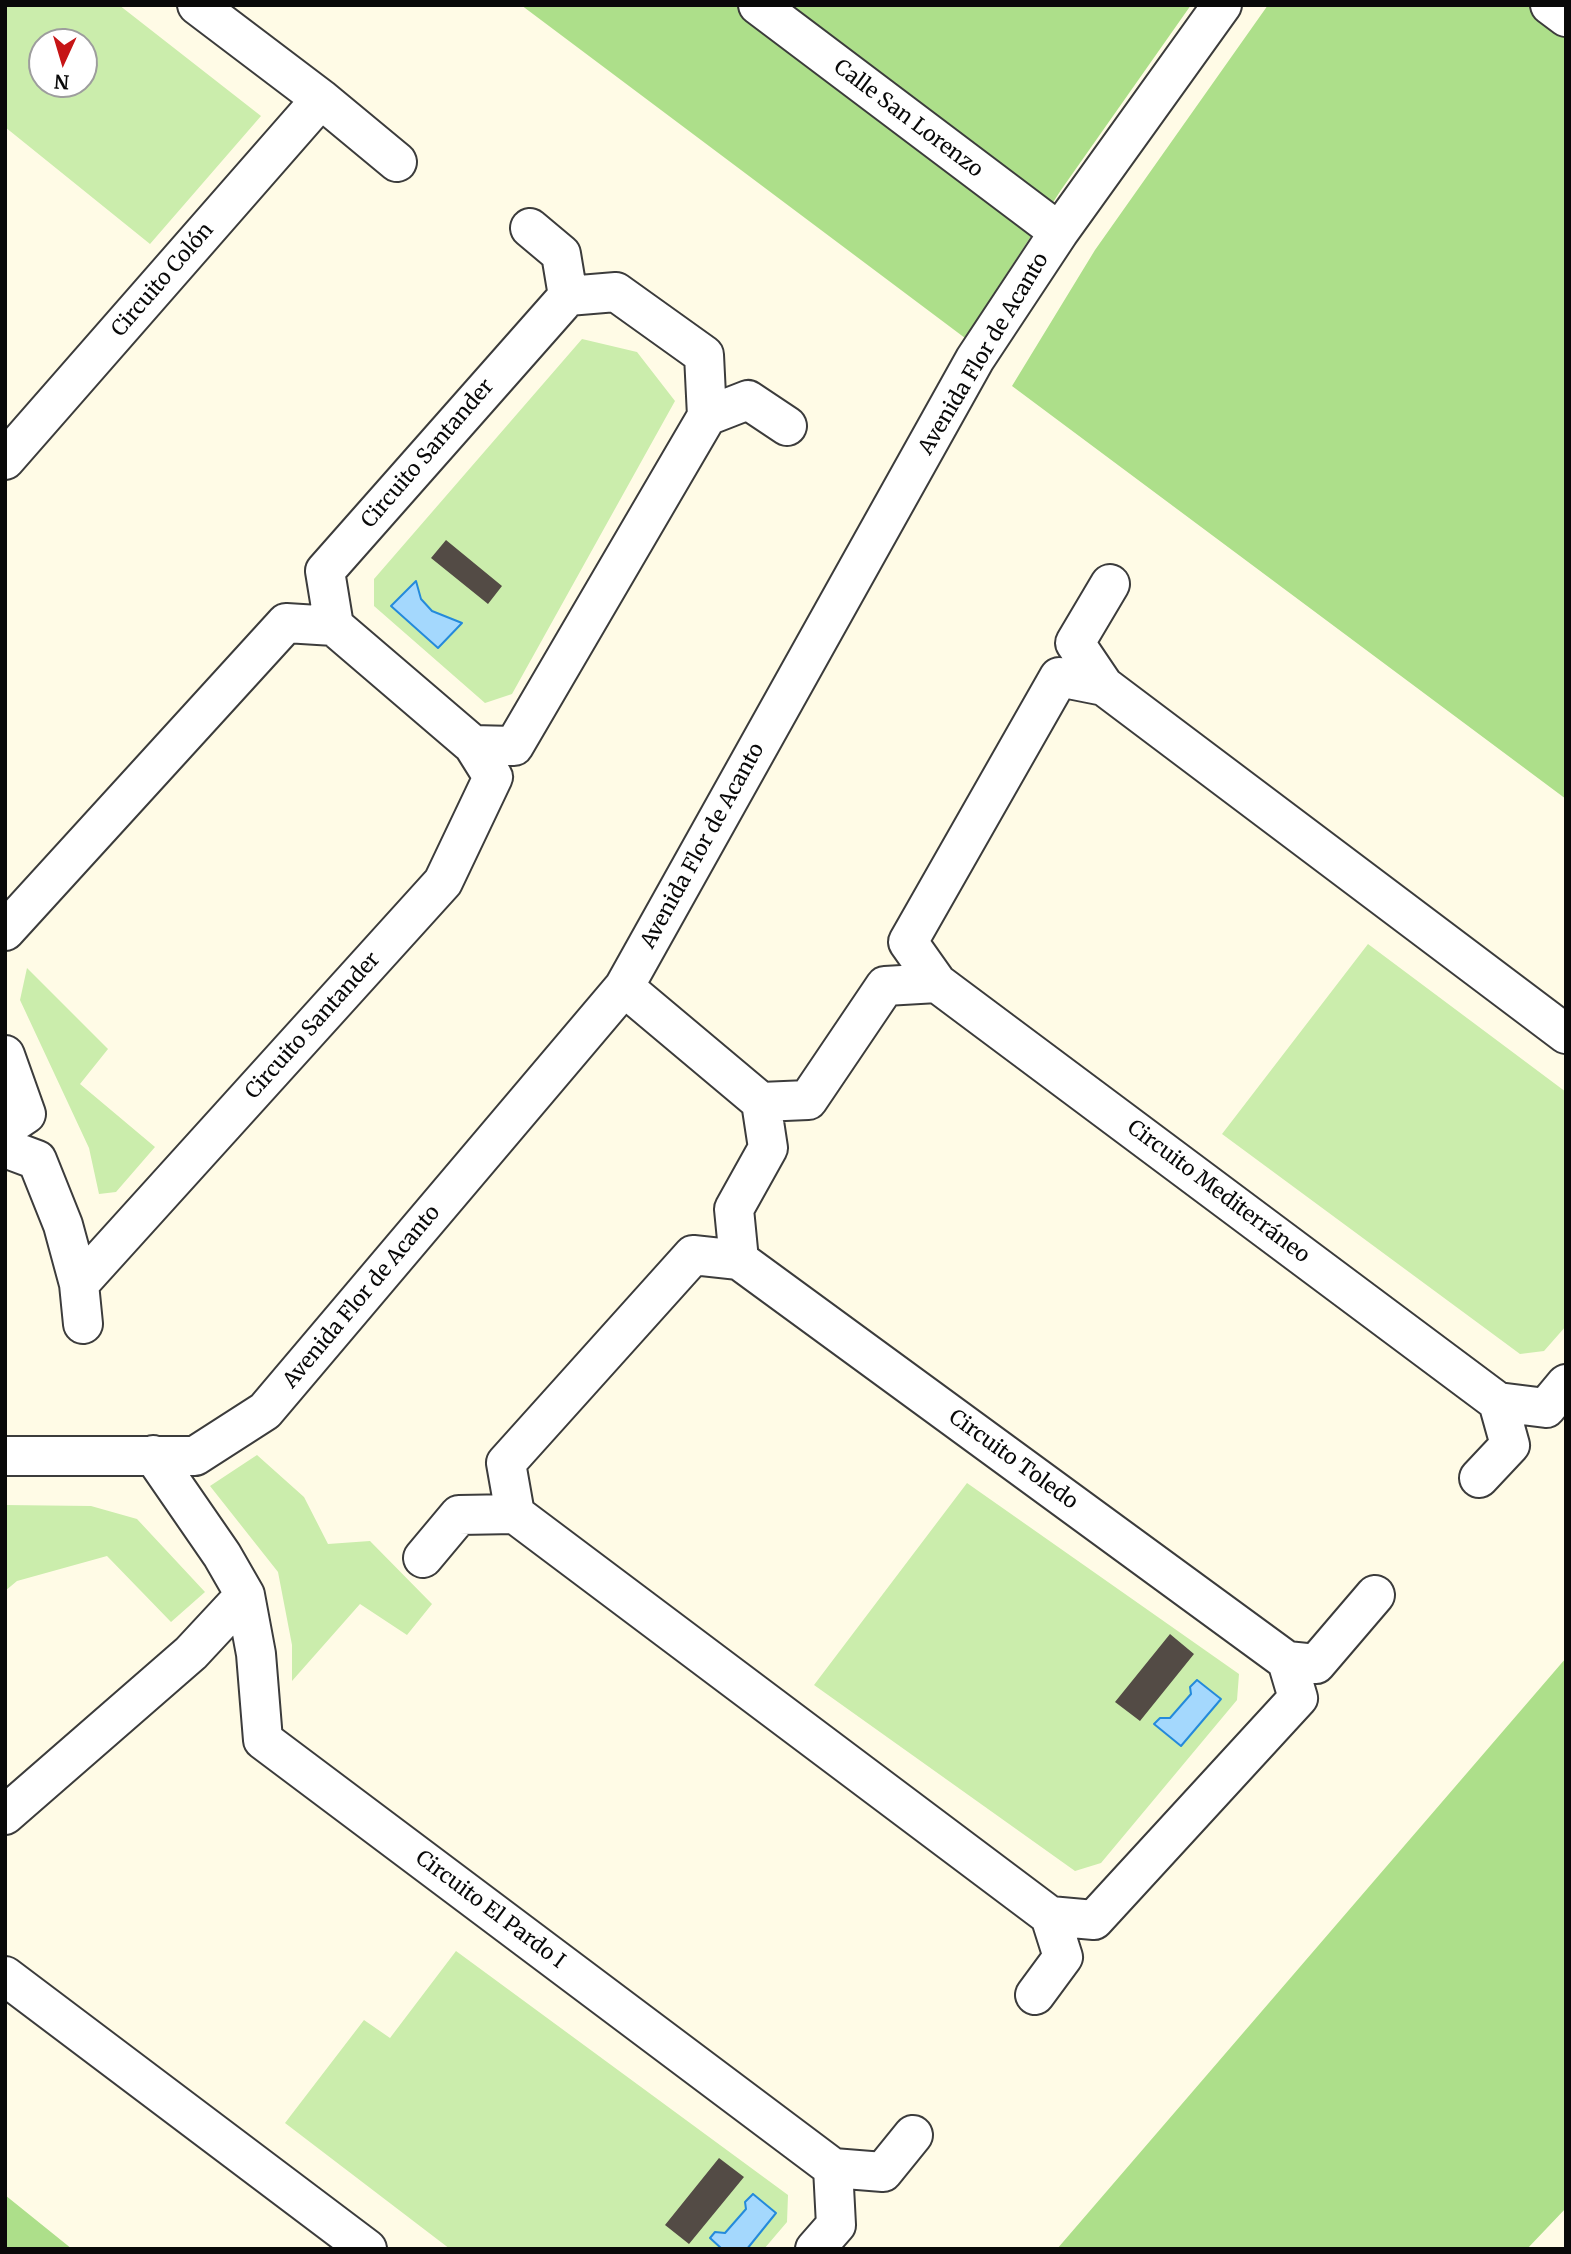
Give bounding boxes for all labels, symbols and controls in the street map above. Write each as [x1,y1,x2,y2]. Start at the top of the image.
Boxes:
north arrow [28,28,98,98]
street label: Calle San Lorenzo [829,55,987,183]
text: N [53,69,70,94]
street label: Circuito Colón [107,218,219,342]
street label: Avenida Flor de Acanto [914,249,1054,459]
street label: Circuito Santander [357,375,499,533]
street label: Avenida Flor de Acanto [636,739,770,953]
street label: Circuito Santander [241,947,385,1105]
street label: Circuito Mediterráneo [1122,1115,1314,1269]
street label: Avenida Flor de Acanto [278,1201,446,1393]
street label: Circuito Toledo [944,1405,1082,1515]
street label: Circuito El Pardo I [410,1846,570,1974]

